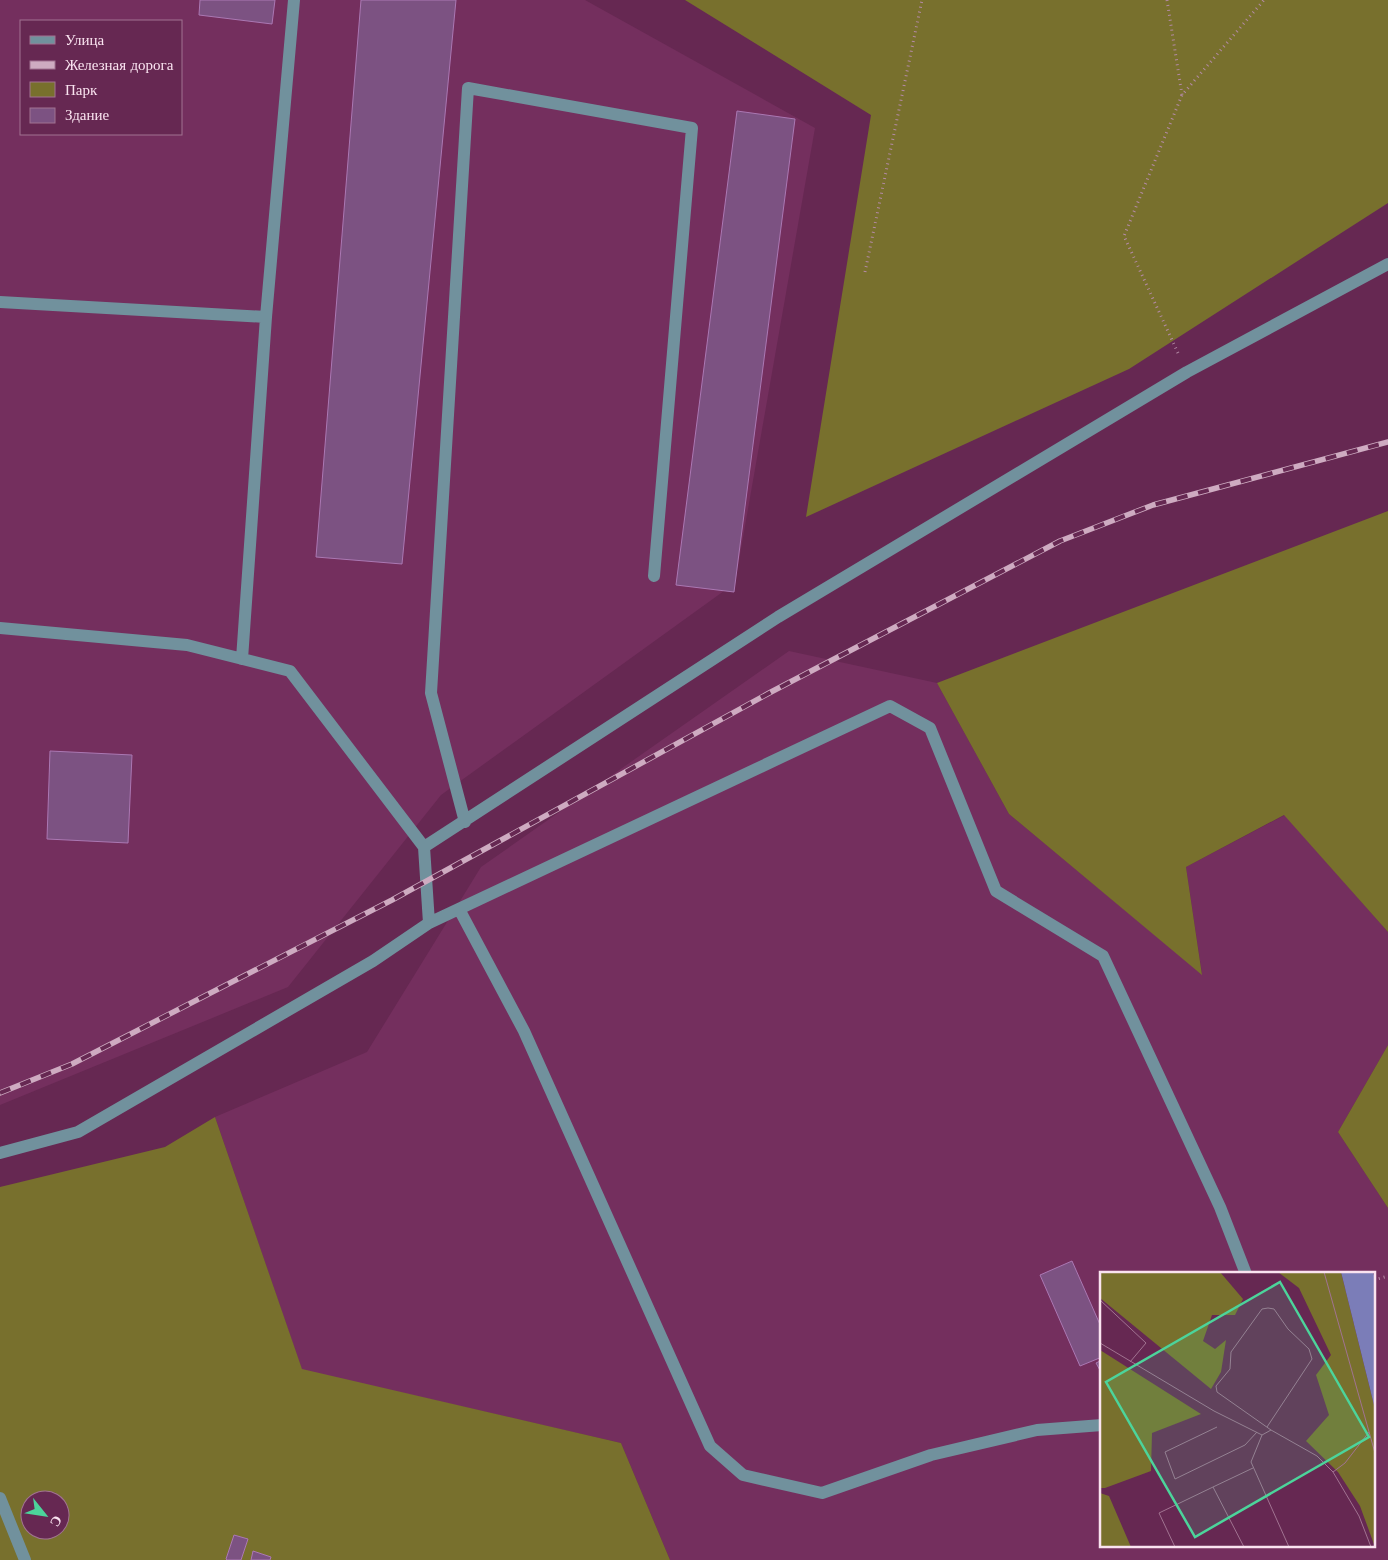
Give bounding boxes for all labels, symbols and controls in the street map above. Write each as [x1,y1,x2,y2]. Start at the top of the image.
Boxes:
legend [20,20,182,135]
text: Улица [65,30,104,49]
text: Железная дорога [65,55,174,74]
text: Парк [65,80,98,99]
text: Здание [65,105,109,124]
inset map [1100,1272,1376,1548]
north arrow [20,1490,70,1540]
text: С [46,1513,67,1530]

